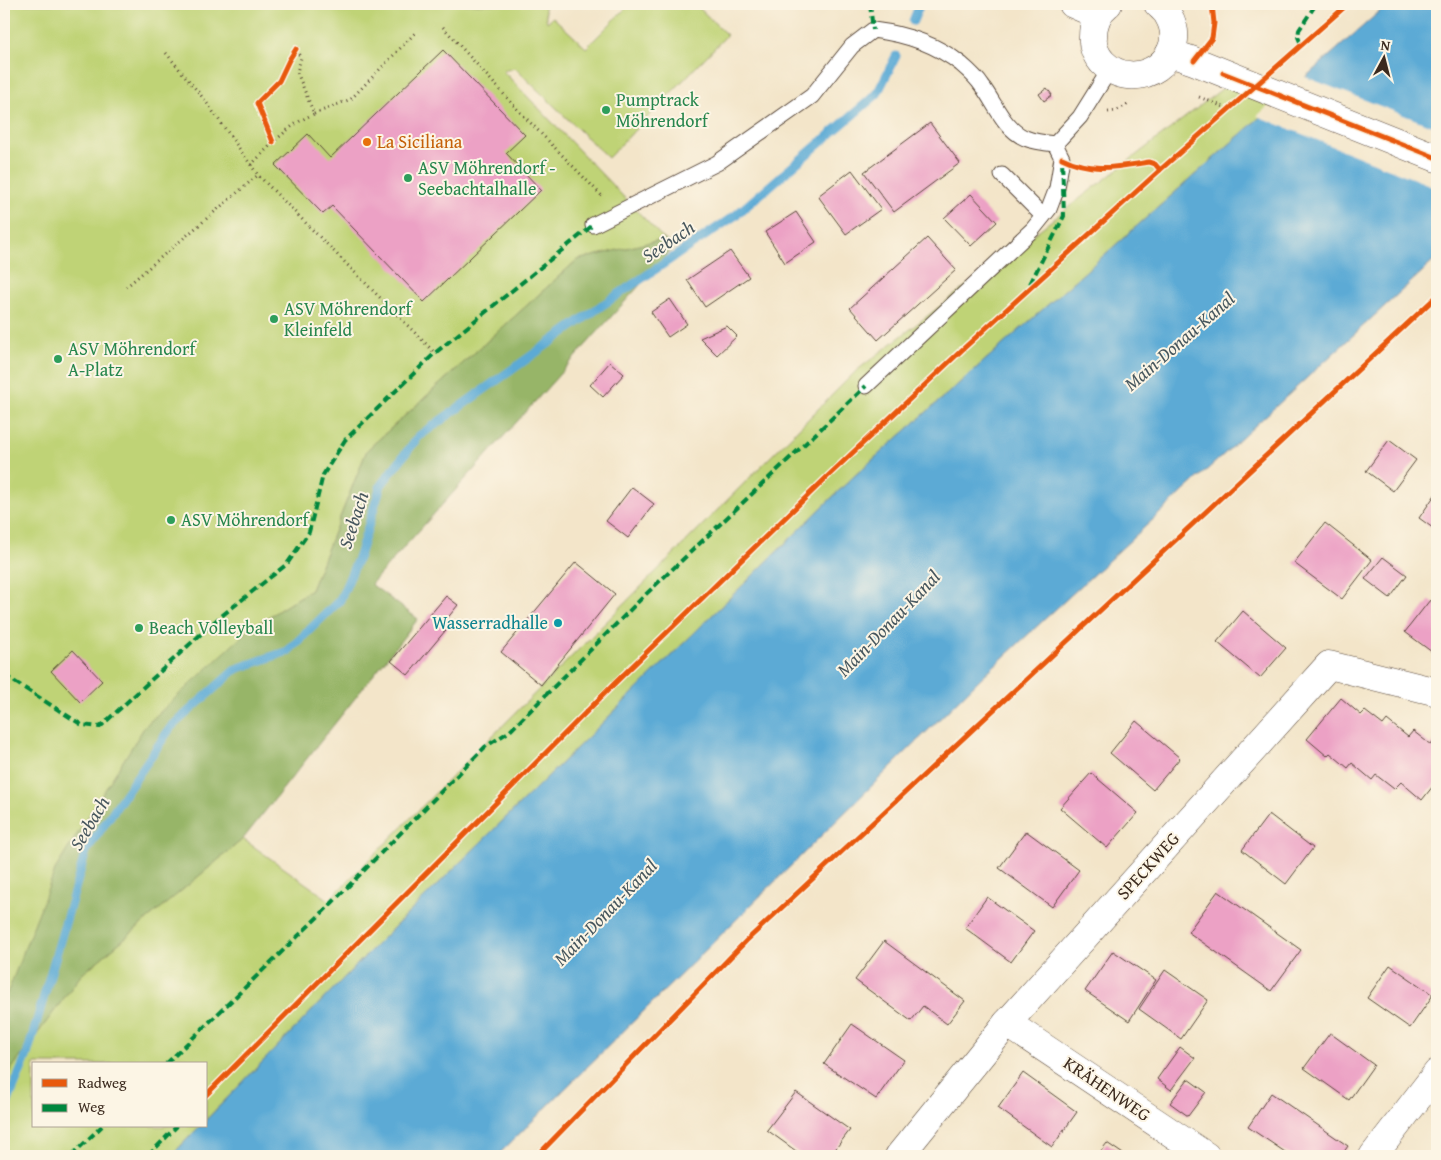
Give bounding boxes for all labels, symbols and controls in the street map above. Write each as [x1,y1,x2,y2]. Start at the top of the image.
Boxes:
north arrow [1358,32,1408,82]
text: N [1380,35,1392,56]
place label: Pumptrack Möhrendorf [616,86,710,134]
marker: Pumptrack Möhrendorf [600,104,612,116]
place label: La Siciliana [377,128,463,155]
marker: La Siciliana [361,136,373,148]
place label: ASV Möhrendorf - Seebachtalhalle [418,154,555,202]
marker: ASV Möhrendorf - Seebachtalhalle [402,172,414,184]
water label: Seebach [636,213,700,269]
water label: Main-Donau-Kanal [1117,285,1241,397]
place label: ASV Möhrendorf Kleinfeld [284,295,413,343]
marker: ASV Möhrendorf Kleinfeld [268,313,280,325]
place label: ASV Möhrendorf A-Platz [68,335,197,383]
marker: ASV Möhrendorf A-Platz [52,353,64,365]
water label: Seebach [331,487,376,552]
place label: ASV Möhrendorf [181,506,310,533]
marker: ASV Möhrendorf [165,514,177,526]
water label: Main-Donau-Kanal [830,563,947,683]
place label: Wasserradhalle [432,609,548,636]
place label: Beach Volleyball [149,614,273,641]
marker: Wasserradhalle [552,617,564,629]
marker: Beach Volleyball [133,622,145,634]
water label: Seebach [62,790,116,855]
street label: SPECKWEG [1110,825,1186,906]
water label: Main-Donau-Kanal [547,852,664,972]
street label: KRÄHENWEG [1058,1049,1157,1128]
legend [32,1062,208,1128]
text: Radweg [78,1072,127,1093]
text: Weg [78,1096,105,1117]

